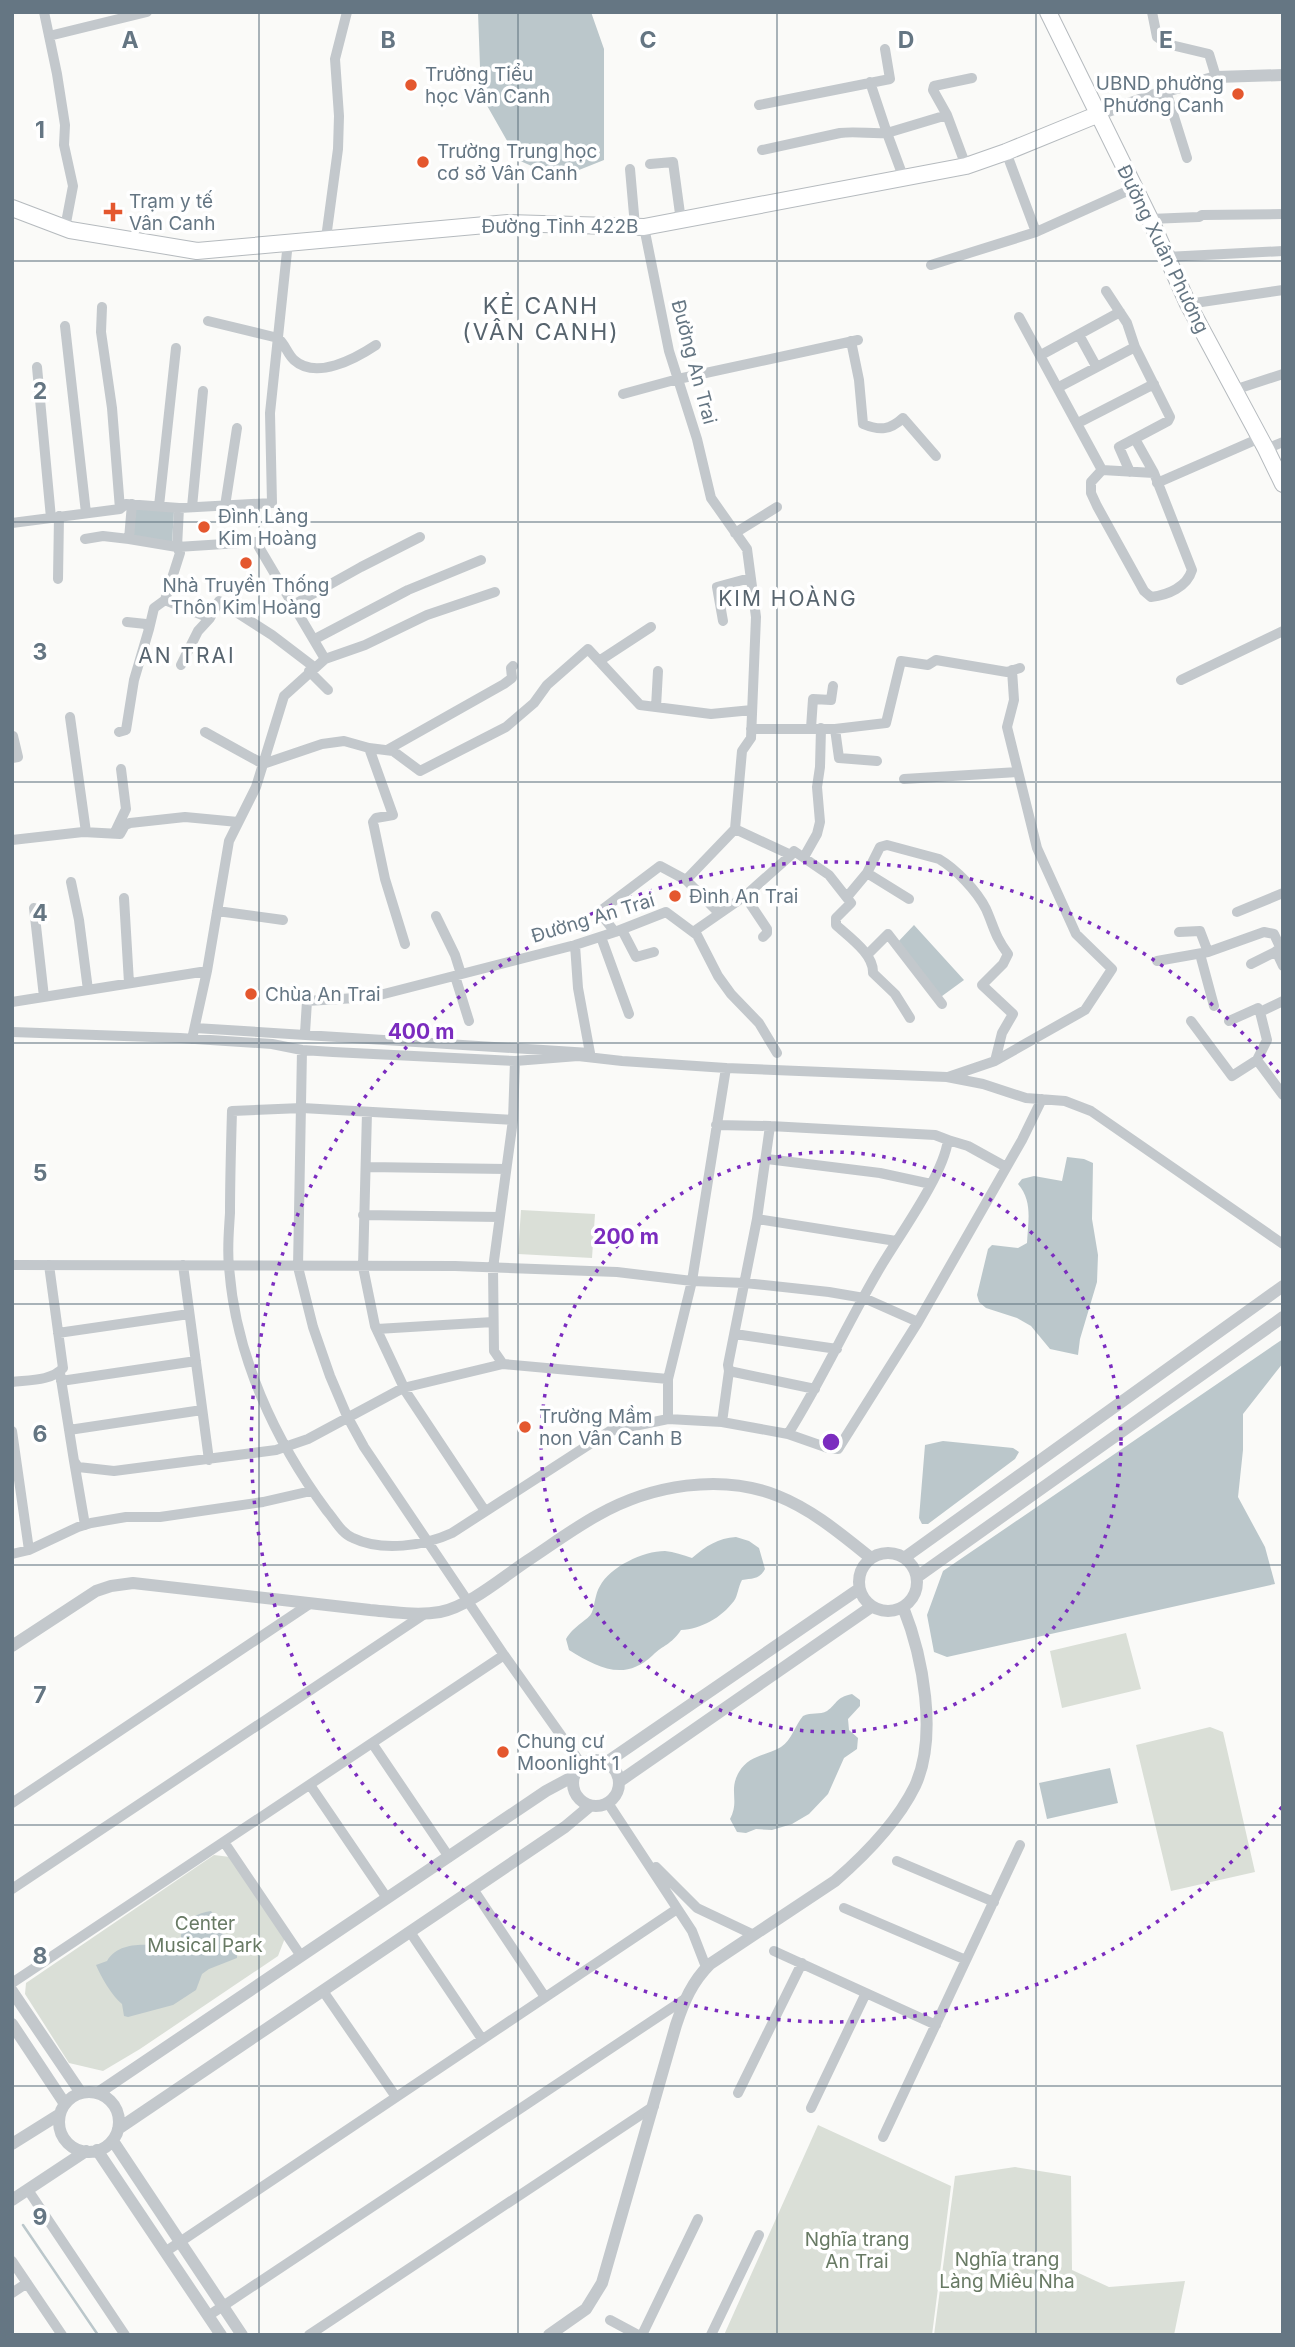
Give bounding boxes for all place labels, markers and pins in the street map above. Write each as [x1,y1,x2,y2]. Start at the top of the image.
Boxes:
place label: Trường Tiểu học Vân Canh [425,63,550,108]
place label: UBND phường Phương Canh [1096,72,1224,117]
marker: Trường Tiểu học Vân Canh [403,77,419,93]
marker: UBND phường Phương Canh [1230,86,1246,102]
place label: Trường Trung học cơ sở Vân Canh [437,140,597,185]
marker: Trường Trung học cơ sở Vân Canh [415,154,431,170]
place label: Trạm y tế Vân Canh [129,190,215,235]
marker: Trạm y tế Vân Canh [103,202,123,222]
place label: Đình Làng Kim Hoàng [218,505,317,550]
marker: Đình Làng Kim Hoàng [196,519,212,535]
marker: Nhà Truyền Thống Thôn Kim Hoàng [238,555,254,571]
place label: Nhà Truyền Thống Thôn Kim Hoàng [163,574,329,619]
place label: Đình An Trai [689,885,798,908]
marker: Đình An Trai [667,888,683,904]
place label: Chùa An Trai [265,983,381,1006]
marker: Chùa An Trai [243,986,259,1002]
place label: Trường Mầm non Vân Canh B [539,1405,682,1450]
marker: Trường Mầm non Vân Canh B [517,1419,533,1435]
centre of rings [819,1430,843,1454]
place label: Chung cư Moonlight 1 [517,1730,620,1775]
marker: Chung cư Moonlight 1 [495,1744,511,1760]

